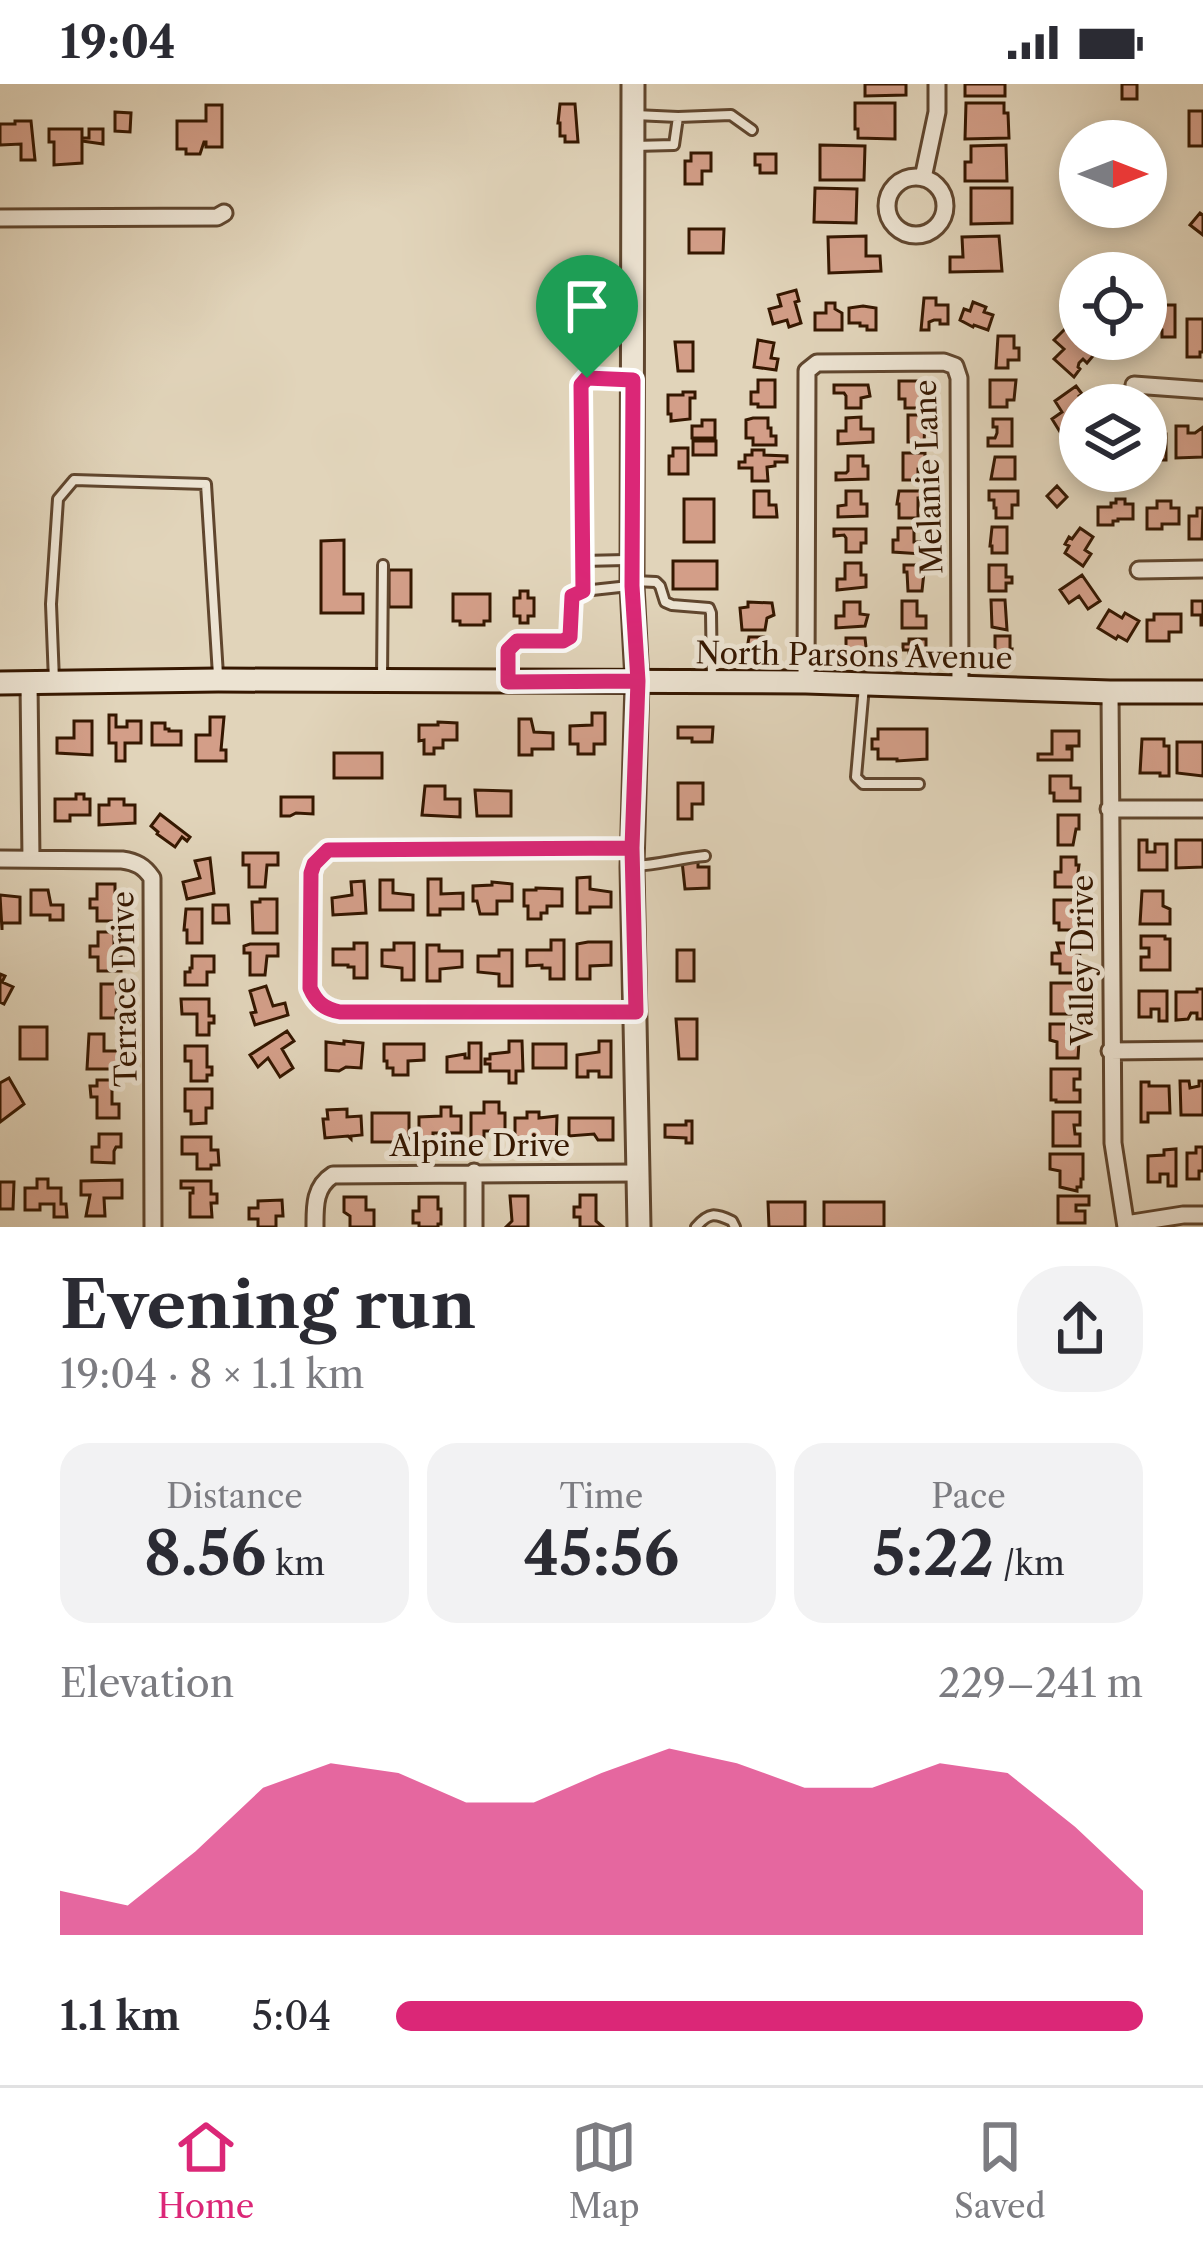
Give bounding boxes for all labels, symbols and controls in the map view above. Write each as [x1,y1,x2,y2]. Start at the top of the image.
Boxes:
text: 19:04 [60,14,176,70]
north arrow [1059,120,1167,228]
map controls [1059,120,1167,492]
button: locate [1059,252,1167,360]
pin [536,255,638,378]
icon: arrive [554,273,620,339]
street label: Melanie Lane [907,379,950,575]
button: layers [1059,384,1167,492]
street label: North Parsons Avenue [695,634,1013,677]
street label: Valley Drive [1064,875,1101,1046]
street label: Terrace Drive [104,891,145,1087]
street label: Alpine Drive [389,1127,570,1164]
text: Evening run [60,1264,476,1345]
button: share [1017,1266,1143,1392]
text: 19:04 · 8 × 1.1 km [60,1350,364,1398]
text: Distance [166,1476,303,1517]
text: Time [560,1476,643,1517]
text: Pace [931,1476,1006,1517]
text: 8.56 [144,1517,266,1591]
text: 45:56 [524,1517,679,1591]
text: 5:22 [872,1517,994,1591]
text: km [266,1543,325,1584]
text: /km [994,1543,1065,1584]
text: Elevation [60,1659,234,1707]
text: 229–241 m [938,1659,1143,1707]
text: 1.1 km [60,1992,180,2040]
text: 5:04 [252,1992,331,2040]
tab: Home [157,2114,254,2227]
tab: Map [569,2114,640,2227]
tab: Saved [954,2114,1046,2227]

